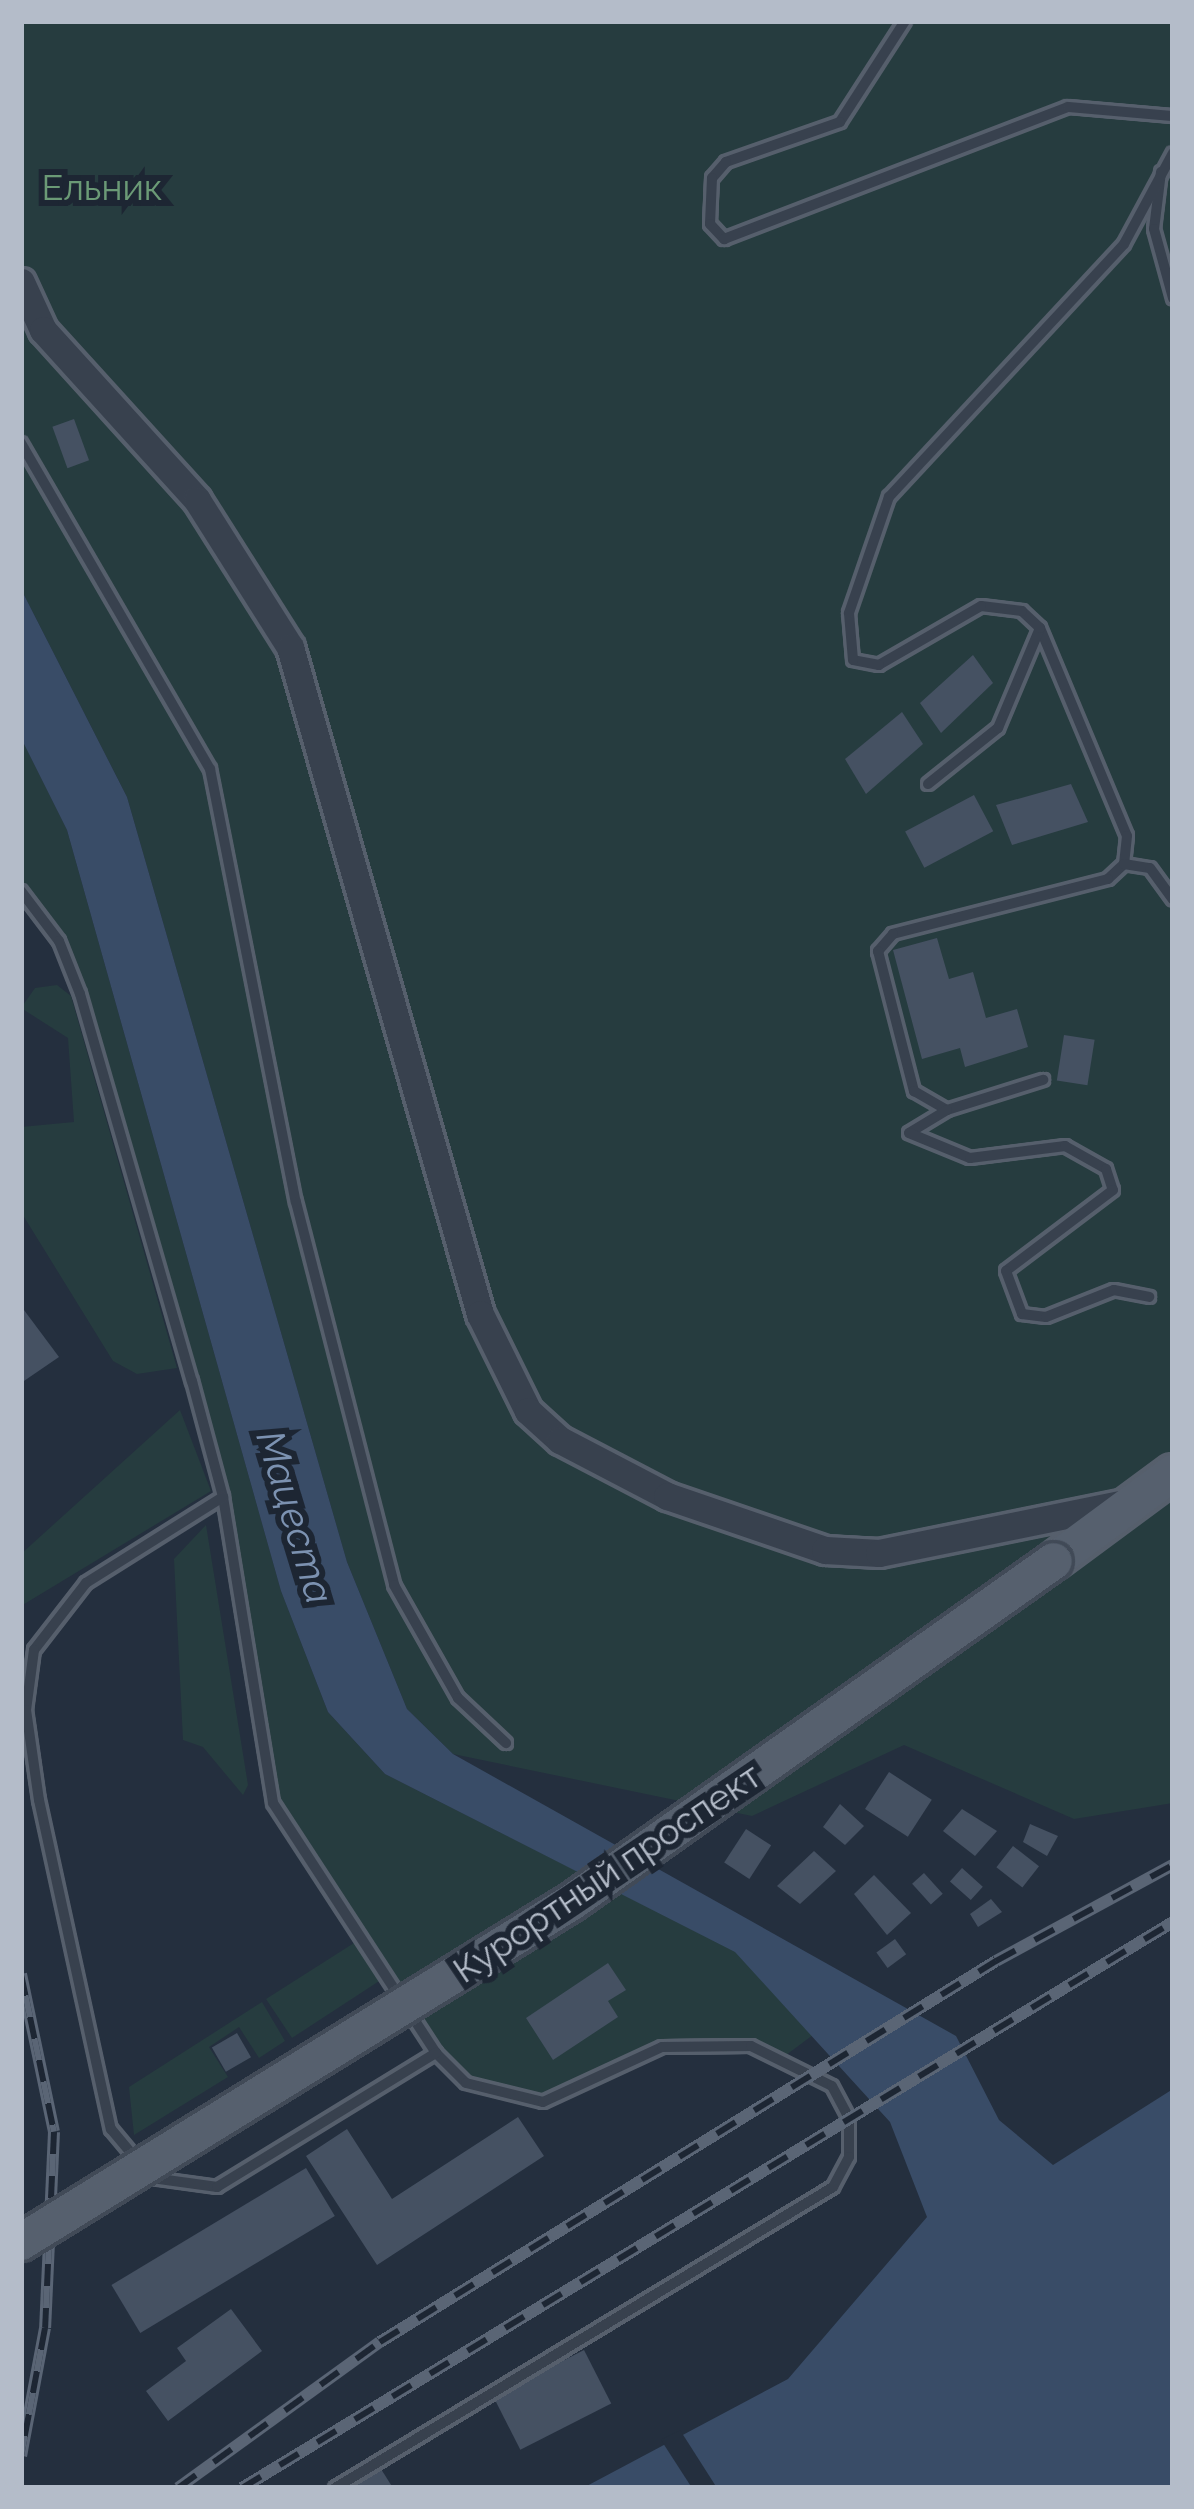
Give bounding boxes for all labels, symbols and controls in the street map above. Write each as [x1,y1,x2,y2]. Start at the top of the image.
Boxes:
park label: Ельник [41,166,163,210]
water label: Мацеста [247,1425,343,1609]
street label: Курортный проспект [445,1754,769,1992]

